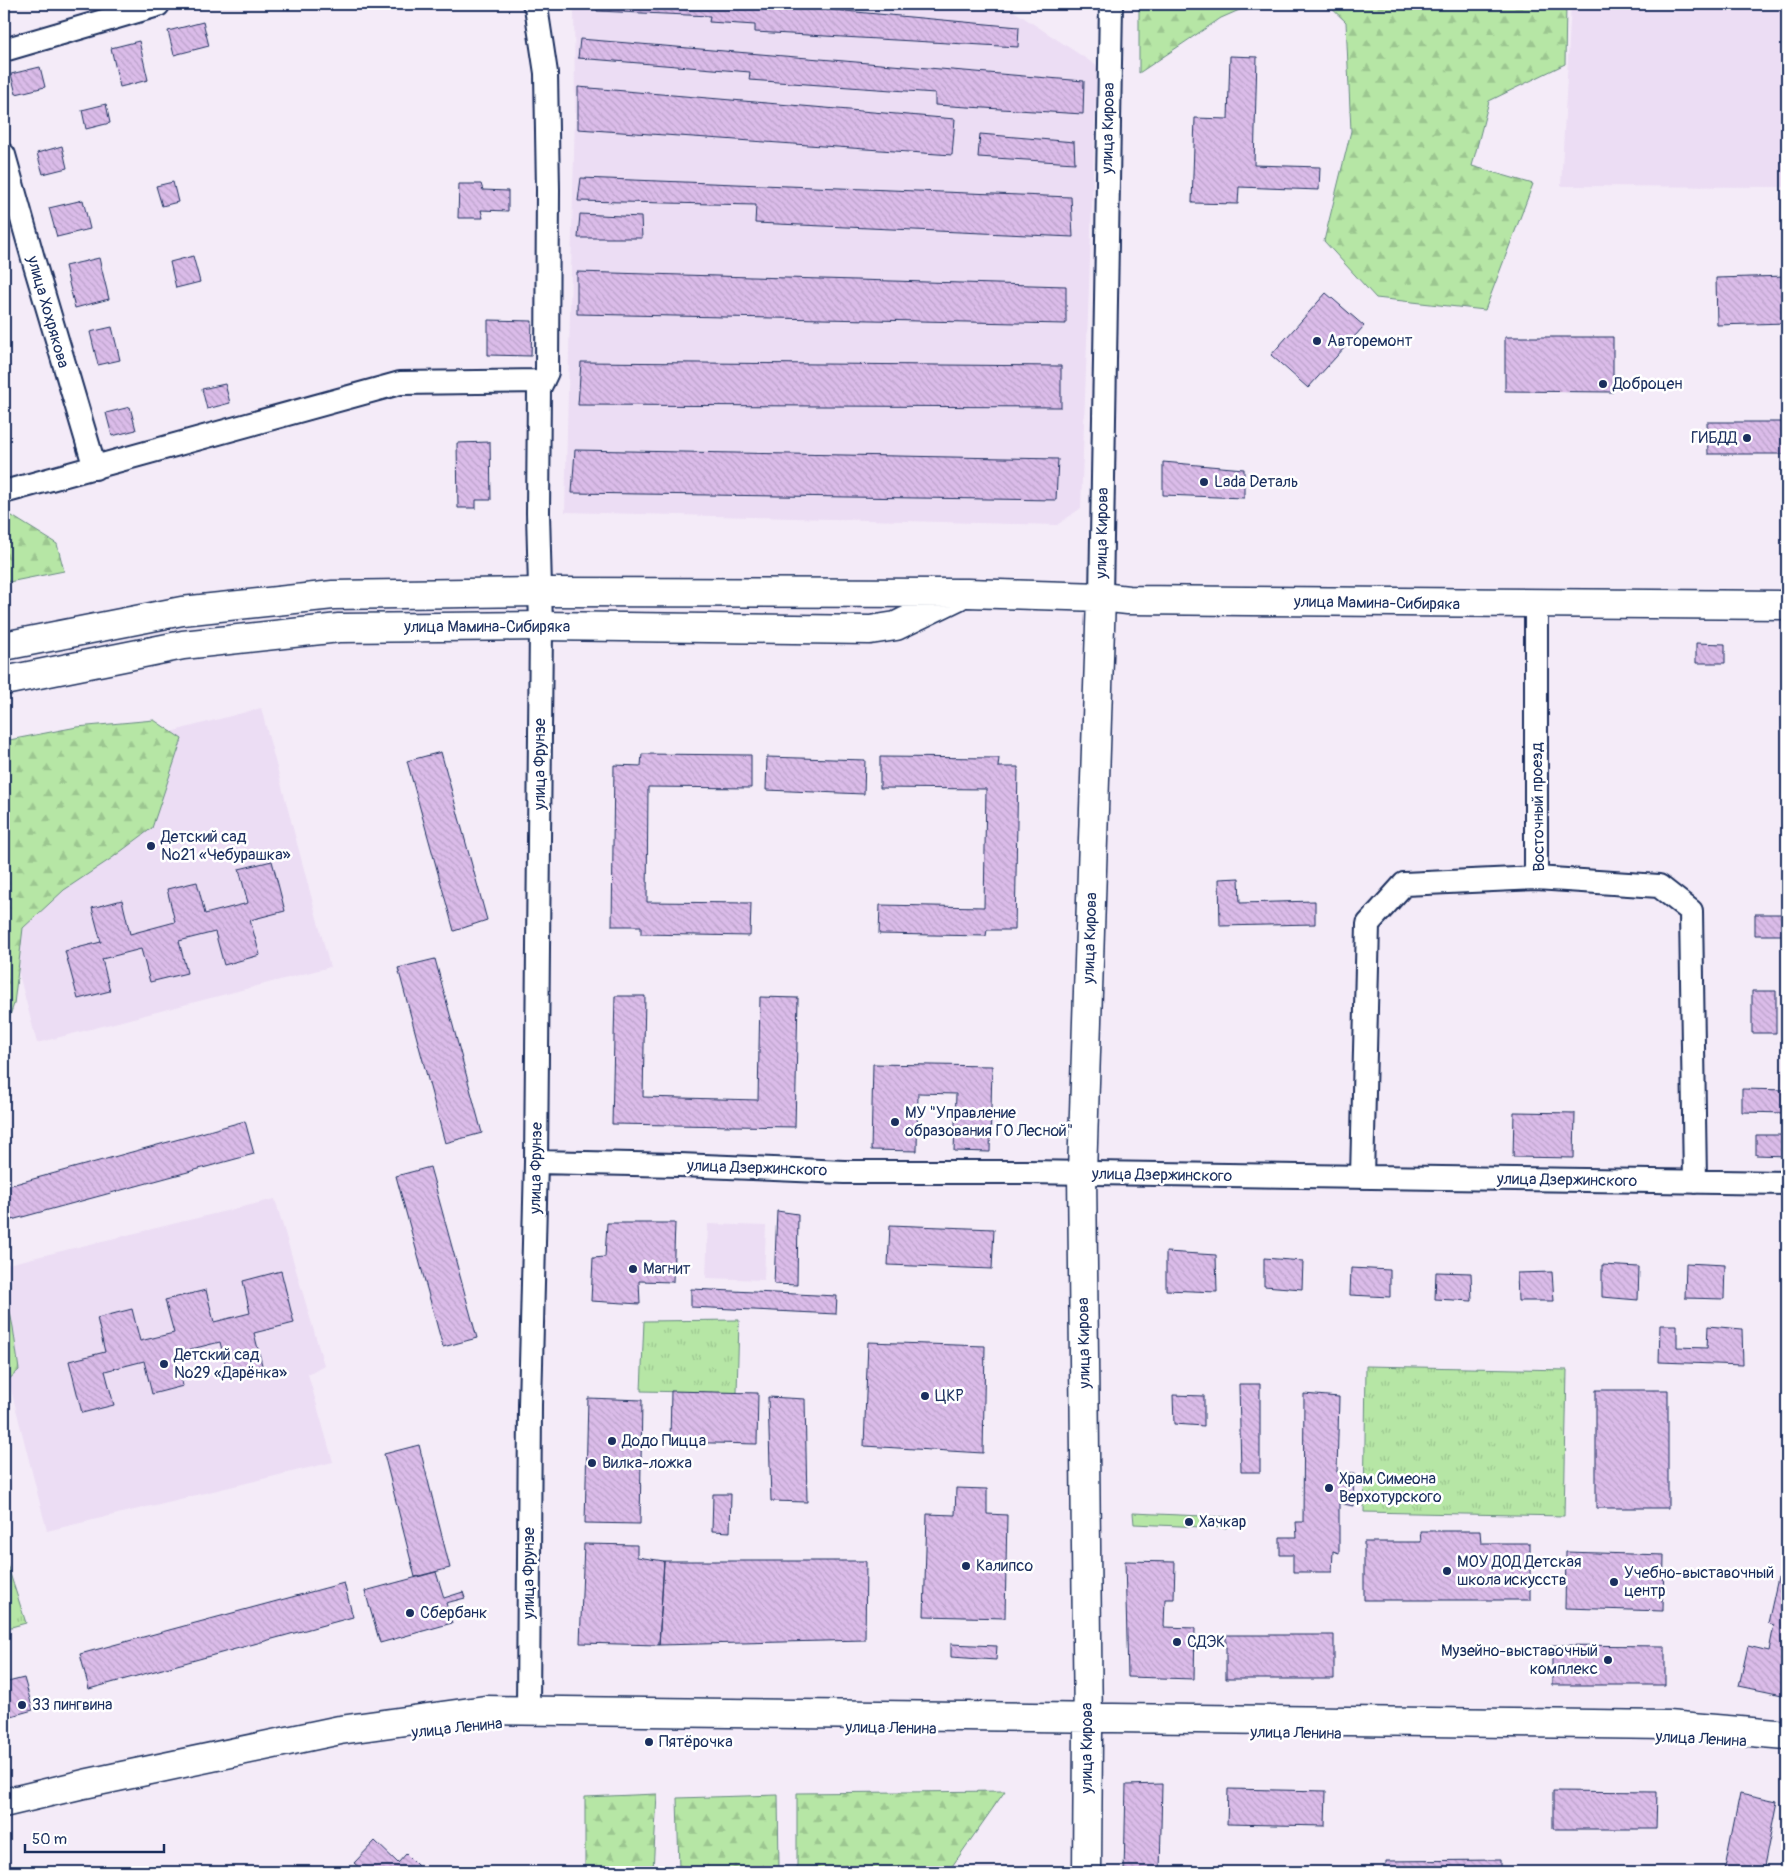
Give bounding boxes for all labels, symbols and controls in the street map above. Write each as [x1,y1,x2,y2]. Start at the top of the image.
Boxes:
street label: улица Кирова [1097,82,1119,175]
street label: улица Хохрякова [22,253,74,370]
place label: Авторемонт [1327,331,1412,351]
marker: Авторемонт [1311,335,1323,347]
place label: Доброцен [1612,374,1682,394]
marker: Доброцен [1597,378,1609,390]
place label: ГИБДД [1691,428,1737,448]
marker: ГИБДД [1741,432,1753,444]
place label: Lada Dеталь [1214,472,1298,492]
marker: Lada Dеталь [1198,476,1210,488]
street label: улица Кирова [1091,487,1113,580]
street label: улица Мамина-Сибиряка [1293,592,1460,614]
street label: улица Мамина-Сибиряка [403,617,570,637]
street label: улица Фрунзе [530,718,550,811]
street label: Восточный проезд [1527,742,1549,872]
place label: Детский сад №21 «Чебурашка» [160,827,291,865]
marker: Детский сад №21 «Чебурашка» [145,840,157,852]
street label: улица Кирова [1078,892,1102,985]
place label: МУ "Управление образования ГО Лесной" [905,1103,1073,1141]
marker: МУ "Управление образования ГО Лесной" [889,1116,901,1128]
street label: улица Фрунзе [525,1122,547,1215]
street label: улица Дзержинского [685,1156,828,1180]
street label: улица Дзержинского [1091,1164,1233,1186]
street label: улица Дзержинского [1496,1169,1638,1191]
place label: Магнит [643,1259,691,1279]
marker: Магнит [627,1263,639,1275]
street label: улица Кирова [1073,1297,1095,1390]
place label: Детский сад №29 «Дарёнка» [173,1345,287,1383]
marker: Детский сад №29 «Дарёнка» [158,1358,170,1370]
place label: ЦКР [935,1386,964,1406]
marker: ЦКР [919,1390,931,1402]
place label: Додо Пицца [621,1431,706,1451]
marker: Додо Пицца [606,1435,618,1447]
place label: Вилка-ложка [602,1453,692,1473]
marker: Вилка-ложка [586,1457,598,1469]
place label: Храм Симеона Верхотурского [1339,1469,1442,1507]
marker: Храм Симеона Верхотурского [1323,1482,1335,1494]
place label: Хачкар [1199,1512,1246,1532]
marker: Хачкар [1183,1516,1195,1528]
street label: улица Фрунзе [519,1527,539,1620]
place label: МОУ ДОД Детская школа искусств [1457,1552,1581,1590]
place label: Калипсо [976,1556,1033,1576]
marker: Калипсо [960,1560,972,1572]
place label: Учебно-выставочный центр [1624,1563,1774,1601]
marker: МОУ ДОД Детская школа искусств [1441,1565,1453,1577]
marker: Учебно-выставочный центр [1608,1576,1620,1588]
place label: Сбербанк [420,1603,487,1623]
marker: Сбербанк [404,1607,416,1619]
place label: СДЭК [1187,1632,1225,1652]
marker: СДЭК [1171,1636,1183,1648]
place label: Музейно-выставочный комплекс [1441,1641,1598,1679]
marker: Музейно-выставочный комплекс [1602,1654,1614,1666]
place label: 33 пингвина [32,1695,112,1715]
marker: 33 пингвина [16,1699,28,1711]
street label: улица Кирова [1077,1702,1097,1795]
street label: улица Ленина [410,1713,503,1743]
street label: улица Ленина [844,1717,937,1739]
street label: улица Ленина [1249,1722,1342,1744]
street label: улица Ленина [1654,1727,1747,1751]
place label: Пятёрочка [659,1732,733,1752]
marker: Пятёрочка [643,1736,655,1748]
scale bar [25,1821,164,1853]
text: 50 m [32,1830,67,1849]

